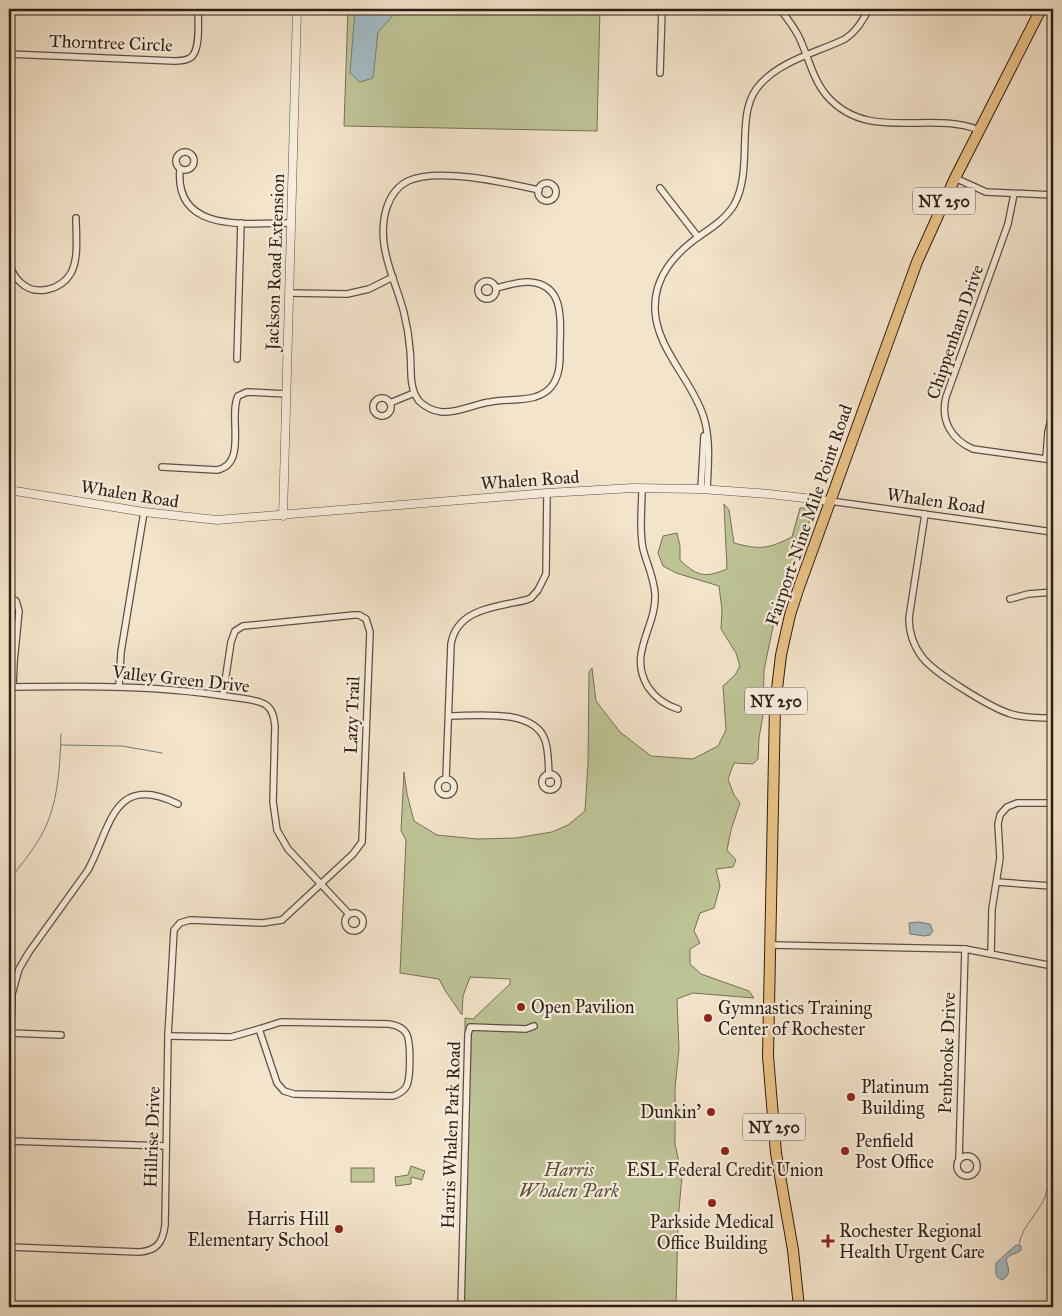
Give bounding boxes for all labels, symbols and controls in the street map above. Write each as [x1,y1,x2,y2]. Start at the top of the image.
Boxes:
street label: Thorntree Circle [49,30,173,56]
street label: Jackson Road Extension [261,173,290,353]
road number: NY 250 [913,188,975,215]
street label: Chippenham Drive [922,262,988,402]
street label: Fairport-Nine Mile Point Road [761,401,857,629]
street label: Whalen Road [480,466,580,494]
street label: Whalen Road [79,475,181,513]
street label: Whalen Road [885,483,987,519]
street label: Valley Green Drive [110,661,251,697]
street label: Lazy Trail [340,676,364,754]
road number: NY 250 [745,688,807,714]
street label: Penbrooke Drive [934,992,960,1114]
place label: Open Pavilion [531,996,635,1018]
place label: Gymnastics Training Center of Rochester [718,997,873,1040]
marker: Open Pavilion [515,1001,527,1013]
marker: Gymnastics Training Center of Rochester [702,1012,714,1024]
street label: Harris Whalen Park Road [437,1041,465,1229]
place label: Platinum Building [861,1076,929,1120]
street label: Hillrise Drive [139,1086,165,1188]
marker: Platinum Building [845,1091,857,1103]
place label: Dunkin' [640,1101,701,1123]
marker: Dunkin' [705,1106,717,1118]
road number: NY 250 [743,1114,805,1140]
place label: Penfield Post Office [855,1130,934,1173]
marker: ESL Federal Credit Union [719,1145,731,1157]
marker: Penfield Post Office [839,1145,851,1157]
park label: Harris Whalen Park [519,1159,619,1202]
place label: ESL Federal Credit Union [627,1159,824,1181]
marker: Parkside Medical Office Building [706,1197,718,1209]
place label: Harris Hill Elementary School [187,1208,329,1251]
place label: Parkside Medical Office Building [650,1211,774,1255]
place label: Rochester Regional Health Urgent Care [839,1220,985,1264]
marker: Harris Hill Elementary School [333,1223,345,1235]
marker: Rochester Regional Health Urgent Care [821,1234,835,1248]

